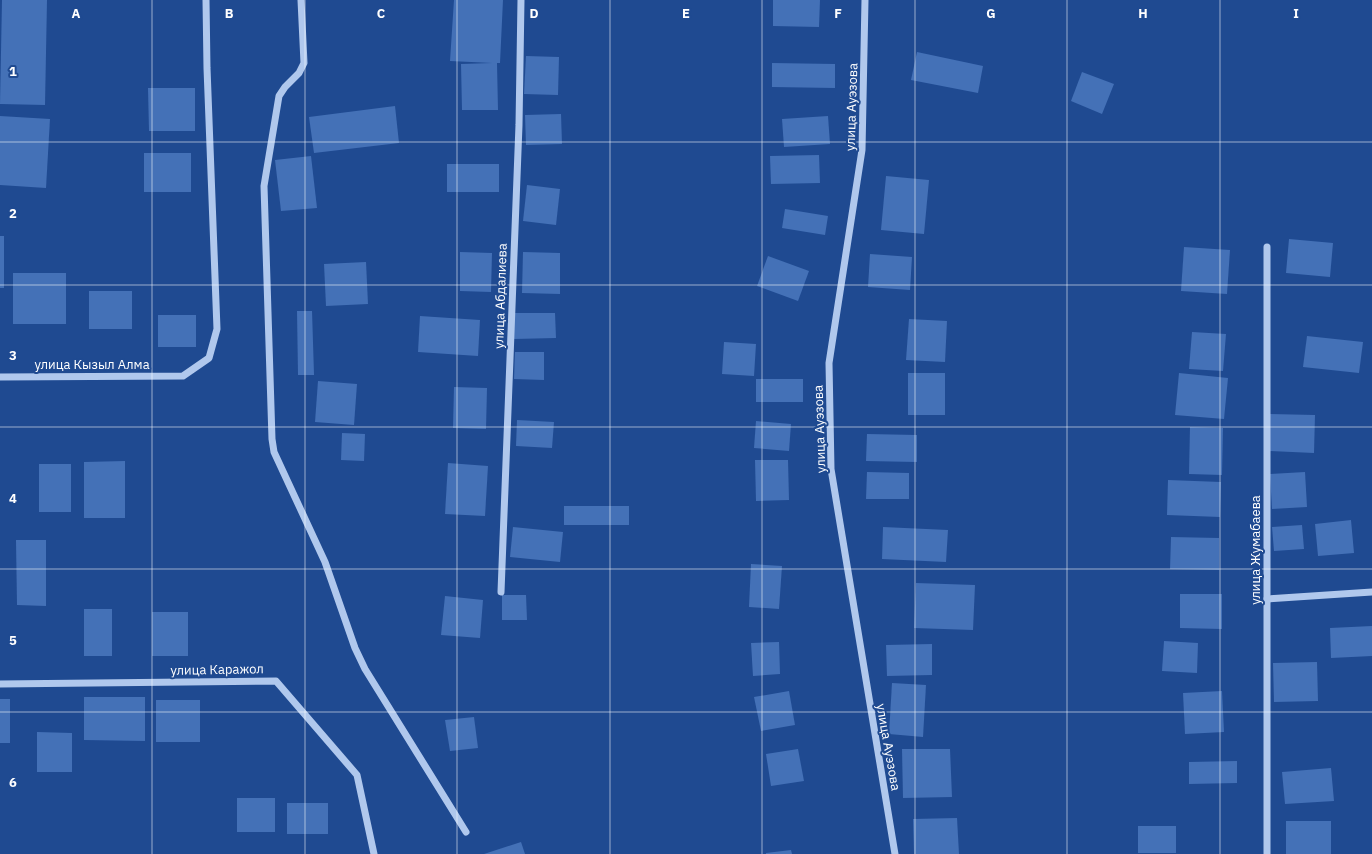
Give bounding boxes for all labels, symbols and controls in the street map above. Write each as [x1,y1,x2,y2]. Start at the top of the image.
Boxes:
text: A [72,5,81,22]
text: B [225,5,234,22]
text: C [377,5,386,22]
text: D [529,5,539,22]
text: E [682,5,690,22]
text: F [834,5,842,22]
text: G [986,5,996,22]
text: H [1138,5,1148,22]
text: I [1293,5,1299,22]
text: 1 [9,63,17,80]
street label: улица Ауэзова [841,63,862,151]
text: 2 [9,205,17,222]
street label: улица Абдалиева [490,243,511,349]
text: 3 [9,347,17,364]
street label: улица Кызыл Алма [34,356,150,373]
street label: улица Ауэзова [809,385,830,473]
text: 4 [9,490,17,507]
street label: улица Жумабаева [1247,495,1264,605]
text: 5 [9,632,17,649]
street label: улица Каражол [170,660,264,679]
street label: улица Ауэзова [872,702,905,792]
text: 6 [9,774,17,791]

